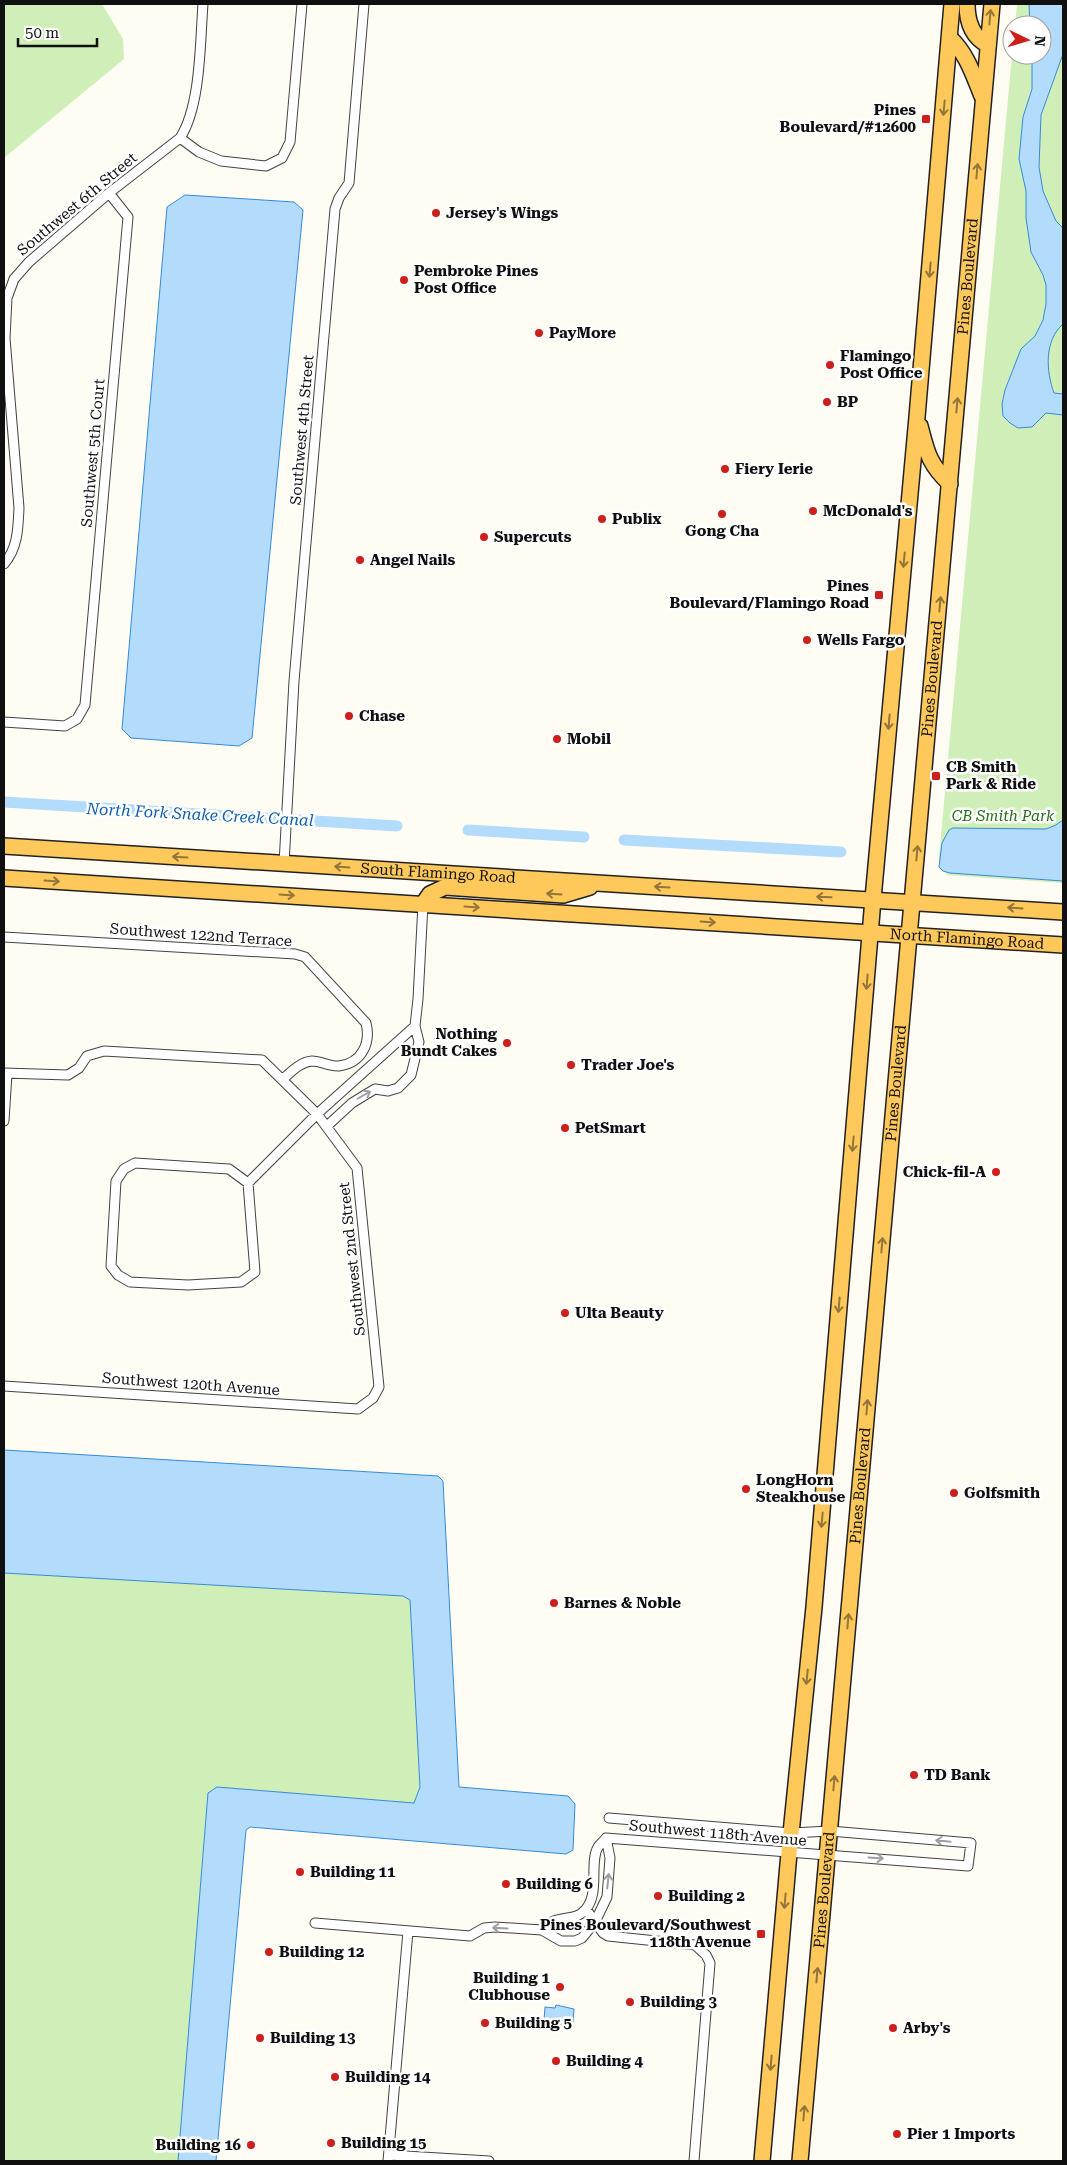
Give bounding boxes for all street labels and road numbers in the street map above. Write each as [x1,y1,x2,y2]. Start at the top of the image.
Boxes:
street label: Southwest 6th Street [14,148,141,259]
street label: Pines Boulevard [954,217,982,336]
street label: Southwest 4th Street [286,354,318,506]
street label: Southwest 5th Court [78,378,108,528]
street label: Pines Boulevard [918,619,946,738]
street label: South Flamingo Road [360,859,517,887]
street label: Southwest 122nd Terrace [109,920,293,950]
street label: North Flamingo Road [889,925,1045,953]
street label: Pines Boulevard [882,1024,910,1142]
street label: Southwest 2nd Street [335,1181,369,1337]
street label: Southwest 120th Avenue [101,1369,281,1399]
street label: Pines Boulevard [846,1426,874,1545]
street label: Southwest 118th Avenue [628,1816,808,1850]
street label: Pines Boulevard [810,1831,838,1949]

